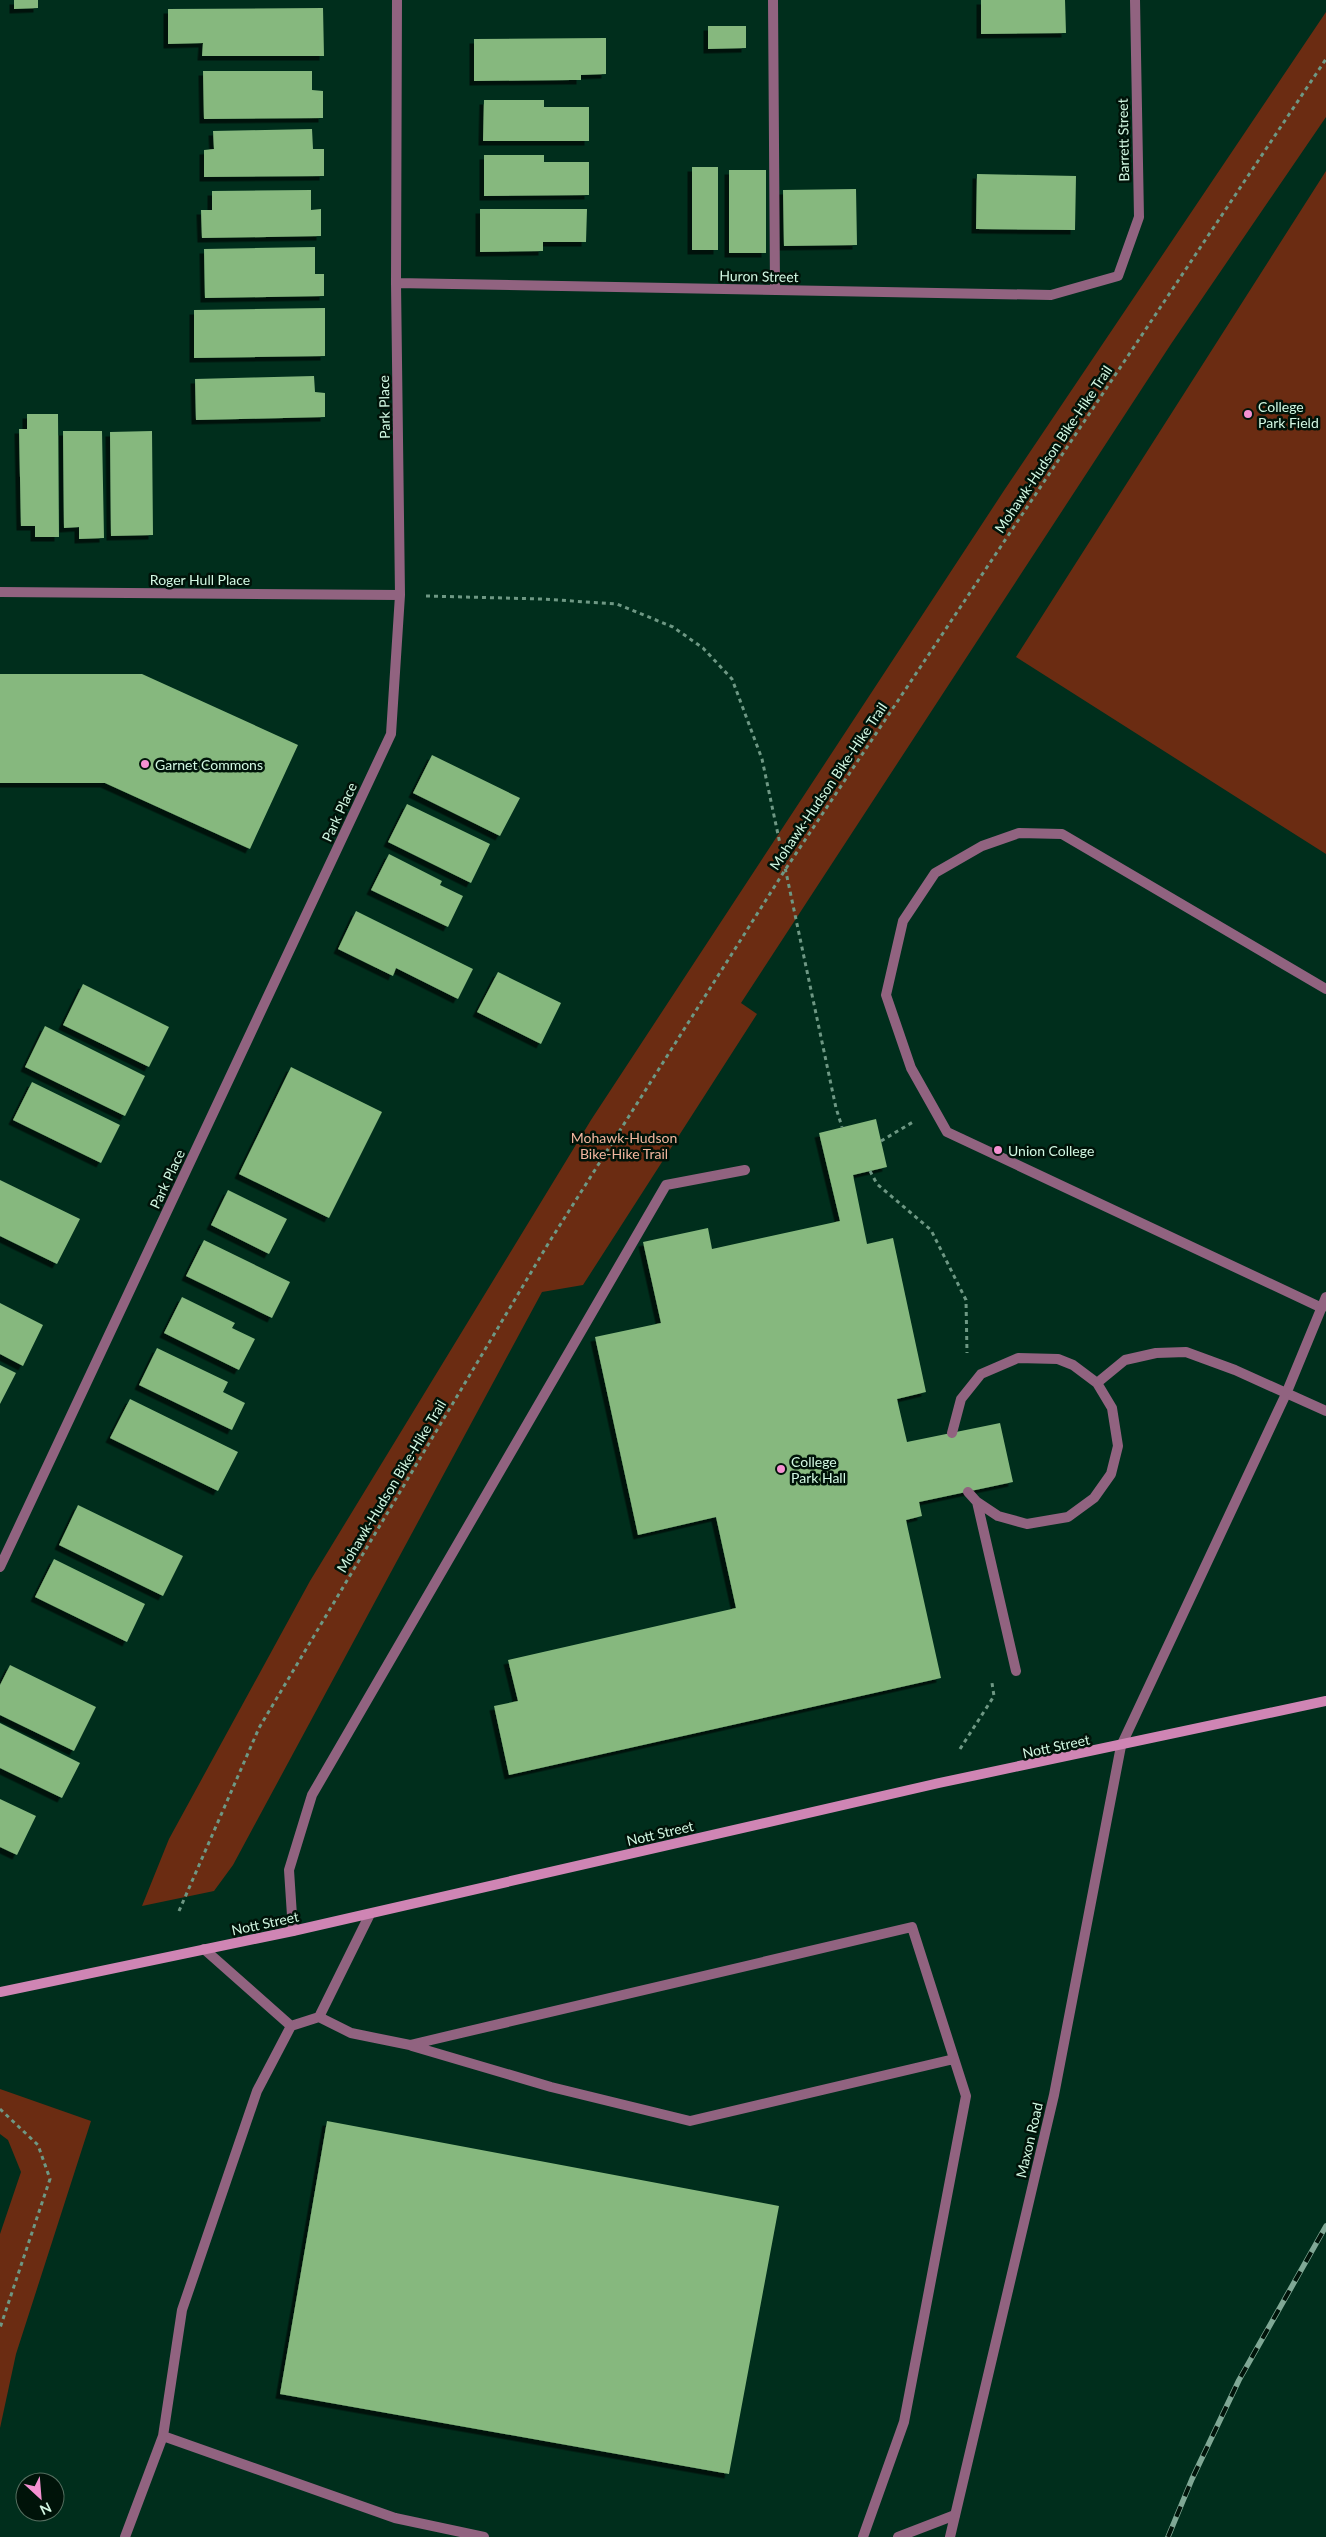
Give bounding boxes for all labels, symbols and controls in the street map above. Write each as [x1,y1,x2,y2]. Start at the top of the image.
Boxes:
street label: Barrett Street [1114,98,1132,182]
street label: Huron Street [719,267,799,285]
street label: Mohawk-Hudson Bike-Hike Trail [991,362,1115,536]
street label: Park Place [375,375,393,439]
place label: College Park Field [1258,398,1319,431]
marker: College Park Field [1242,408,1254,420]
street label: Roger Hull Place [150,571,250,588]
street label: Mohawk-Hudson Bike-Hike Trail [766,699,890,873]
place label: Garnet Commons [155,756,263,773]
marker: Garnet Commons [139,758,151,770]
street label: Park Place [318,780,360,844]
park label: Mohawk-Hudson Bike-Hike Trail [571,1129,677,1162]
place label: Union College [1008,1142,1094,1159]
marker: Union College [992,1144,1004,1156]
street label: Park Place [146,1147,188,1211]
street label: Mohawk-Hudson Bike-Hike Trail [333,1397,449,1575]
place label: College Park Hall [791,1453,846,1486]
marker: College Park Hall [775,1463,787,1475]
street label: Nott Street [1021,1731,1091,1761]
street label: Nott Street [625,1817,695,1849]
street label: Nott Street [230,1908,300,1938]
street label: Maxon Road [1012,2101,1046,2179]
north arrow [15,2472,65,2522]
text: N [37,2499,54,2519]

